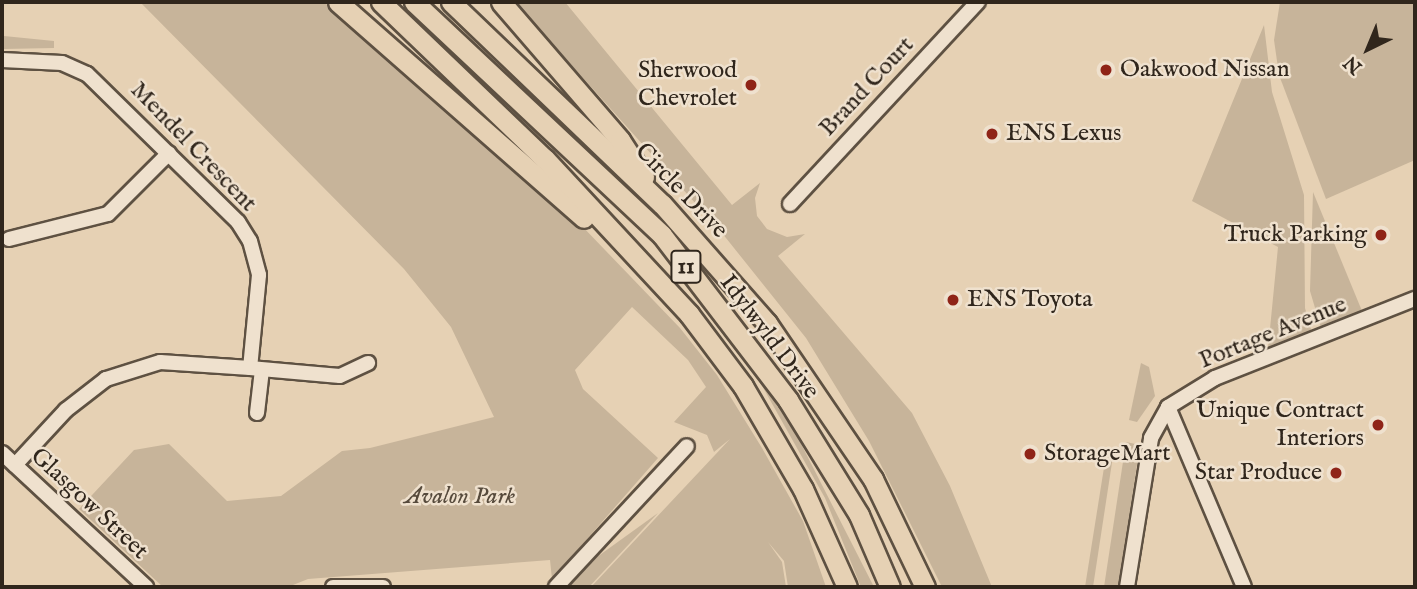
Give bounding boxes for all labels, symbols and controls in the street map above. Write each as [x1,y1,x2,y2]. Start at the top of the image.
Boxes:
north arrow [1333,14,1403,84]
street label: Brand Court [814,31,920,143]
text: N [1339,50,1368,79]
place label: Oakwood Nissan [1120,56,1289,84]
place label: Sherwood Chevrolet [638,57,737,113]
marker: Oakwood Nissan [1098,62,1114,78]
street label: Mendel Crescent [124,76,262,218]
marker: Sherwood Chevrolet [743,77,759,93]
place label: ENS Lexus [1006,120,1122,148]
marker: ENS Lexus [984,126,1000,142]
street label: Circle Drive [629,137,733,245]
place label: Truck Parking [1224,221,1367,249]
marker: Truck Parking [1373,227,1389,243]
road number: 11 [670,248,702,286]
street label: Idylwyld Drive [713,269,825,405]
place label: ENS Toyota [967,286,1093,314]
street label: Portage Avenue [1195,290,1351,376]
marker: ENS Toyota [945,292,961,308]
place label: Unique Contract Interiors [1196,397,1364,453]
marker: Unique Contract Interiors [1370,417,1386,433]
place label: StorageMart [1044,440,1170,468]
street label: Glasgow Street [24,442,154,566]
marker: StorageMart [1022,446,1038,462]
place label: Star Produce [1195,459,1322,487]
marker: Star Produce [1328,465,1344,481]
park label: Avalon Park [405,483,515,511]

